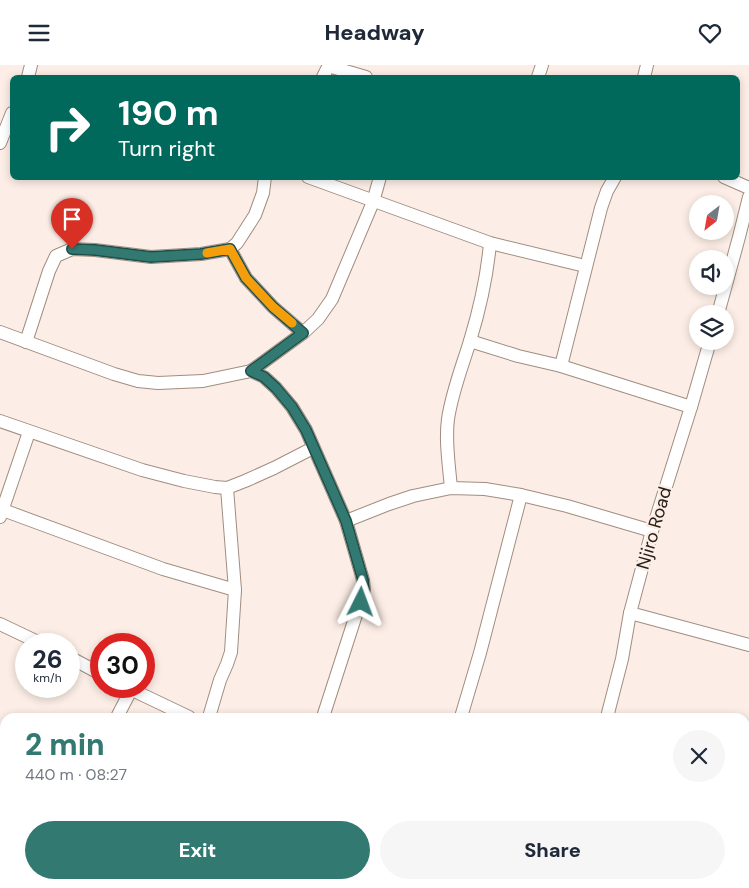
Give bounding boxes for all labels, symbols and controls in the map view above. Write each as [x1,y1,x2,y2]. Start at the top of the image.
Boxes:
text: Headway [324,18,425,47]
icon: menu [25,19,53,47]
icon: heart [696,19,724,47]
text: 190 m [118,90,219,136]
icon: right [35,95,100,160]
text: Turn right [118,134,215,163]
north arrow [689,195,734,240]
map controls [689,195,734,350]
pin [51,198,93,249]
icon: arrive [58,205,86,233]
button: sound [689,250,734,295]
button: layers [689,305,734,350]
street label: Njiro Road [631,484,677,572]
position arrow [334,575,386,627]
speed limit sign: 30 [90,633,155,698]
text: 26 [32,643,63,676]
text: km/h [33,670,62,686]
text: 2 min [25,725,105,764]
button: close [673,730,725,782]
text: 440 m · 08:27 [25,764,127,785]
button: Exit [25,821,370,879]
button: Share [380,821,725,879]

